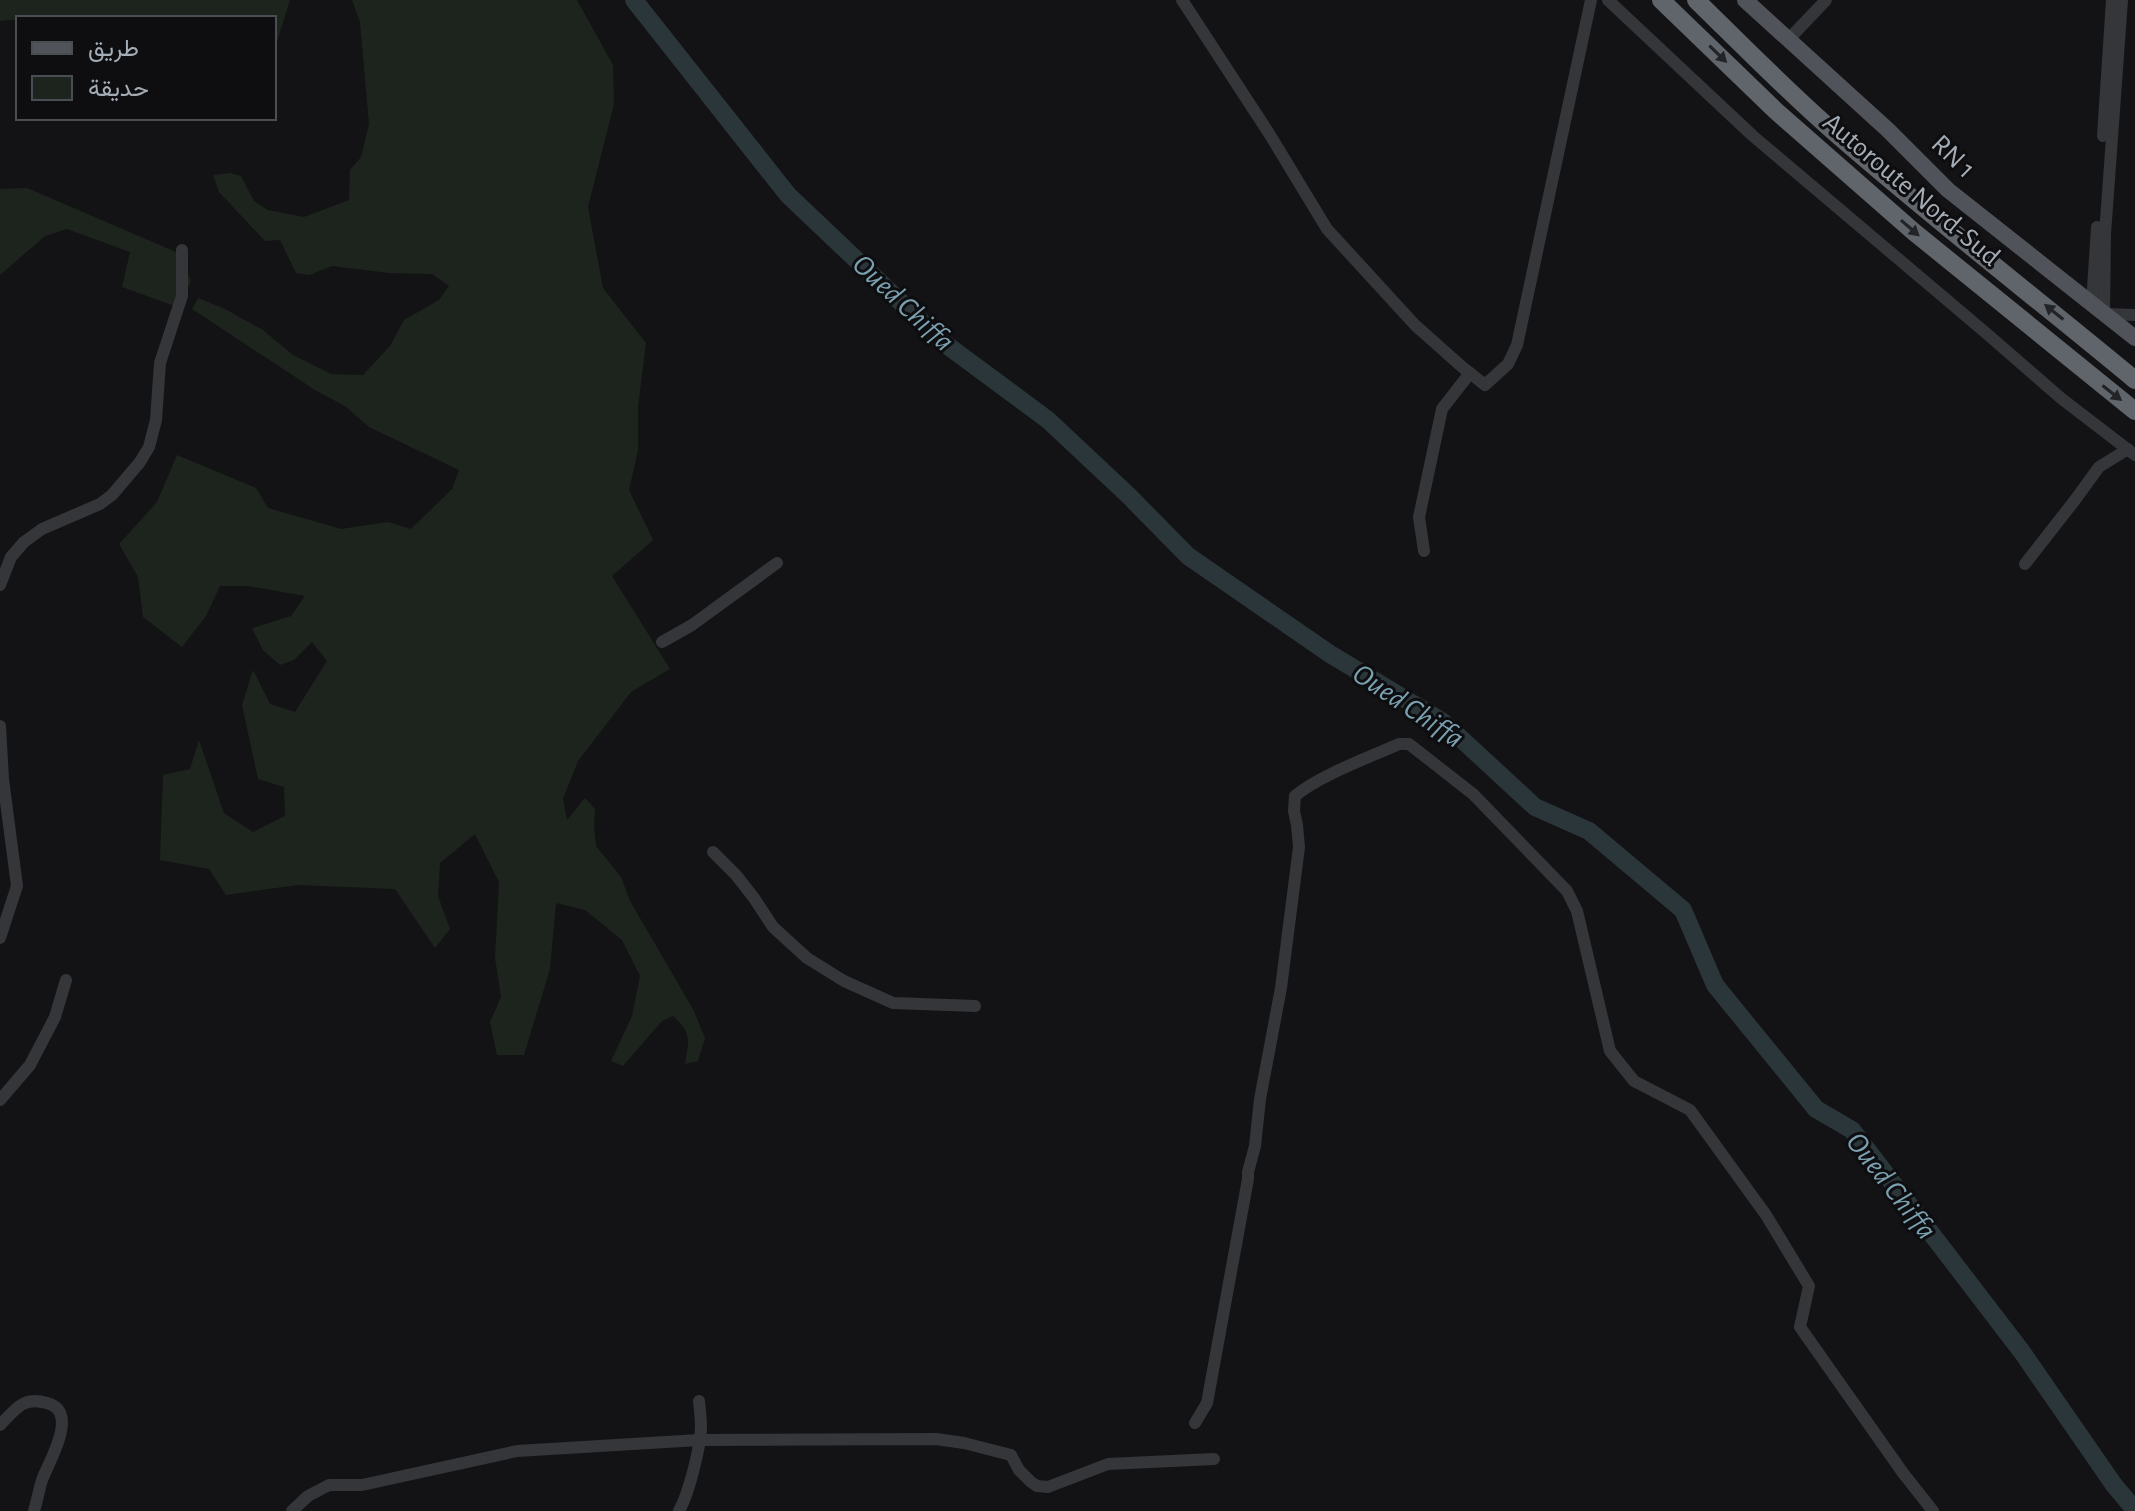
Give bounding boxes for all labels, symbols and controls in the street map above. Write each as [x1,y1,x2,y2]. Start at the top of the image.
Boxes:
legend [16,16,276,120]
text: طريق [88,37,139,63]
one-way arrow [1708,44,1727,62]
text: حديقة [88,77,149,102]
street label: Autoroute Nord-Sud [1817,108,2005,272]
street label: RN 1 [1926,130,1980,184]
one-way arrow [1901,219,1920,237]
water label: Oued Chiffa [847,249,959,357]
one-way arrow [2043,304,2064,321]
one-way arrow [2102,384,2122,401]
water label: Oued Chiffa [1347,658,1469,754]
water label: Oued Chiffa [1840,1127,1942,1245]

